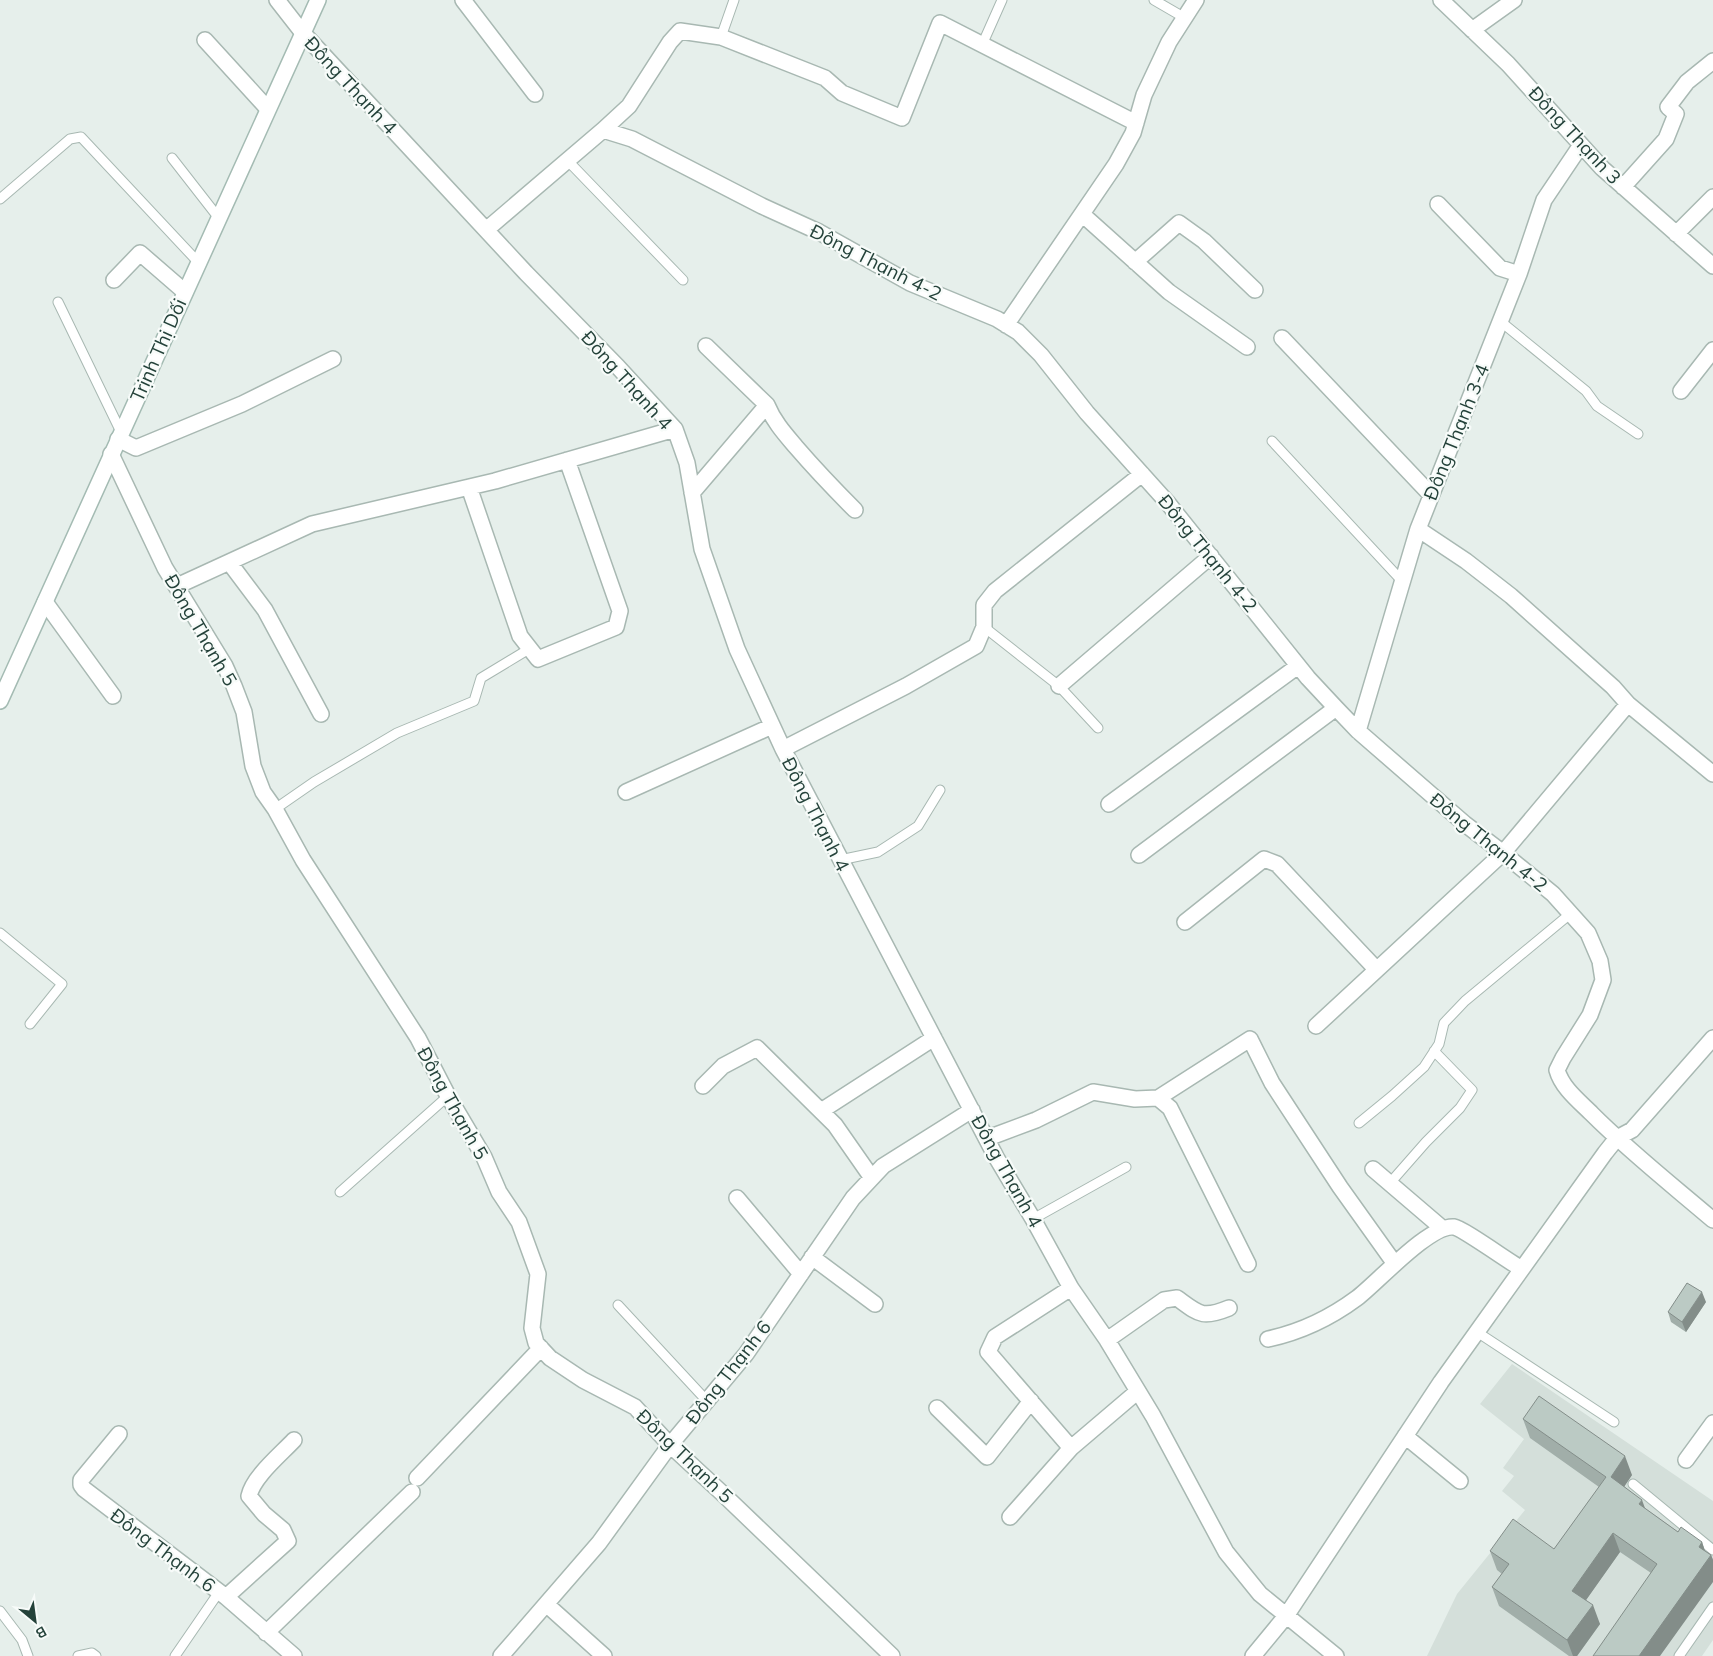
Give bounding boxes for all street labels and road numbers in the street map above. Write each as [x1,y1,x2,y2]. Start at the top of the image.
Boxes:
street label: Đông Thạnh 4 [300,31,402,139]
street label: Đông Thạnh 3 [1524,81,1626,189]
street label: Đông Thạnh 4-2 [806,218,946,306]
street label: Trịnh Thị Dối [125,295,191,405]
street label: Đông Thạnh 4 [576,325,678,435]
street label: Đông Thạnh 3-4 [1418,360,1494,504]
street label: Đông Thạnh 4-2 [1153,489,1263,617]
street label: Đông Thạnh 5 [159,570,243,690]
street label: Đông Thạnh 4 [777,753,855,875]
street label: Đông Thạnh 4-2 [1425,787,1553,897]
street label: Đông Thạnh 5 [412,1042,494,1164]
street label: Đông Thạnh 4 [966,1110,1048,1232]
street label: Đông Thạnh 6 [680,1315,776,1429]
street label: Đông Thạnh 5 [632,1404,738,1508]
street label: Đông Thạnh 6 [106,1503,220,1597]

